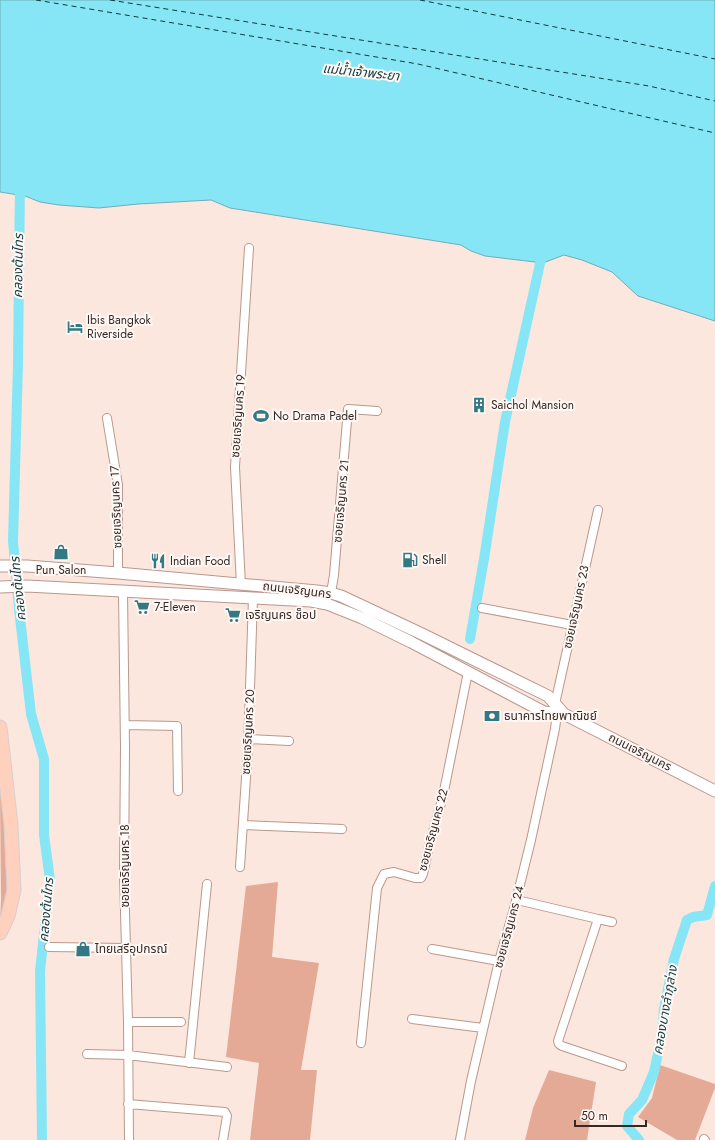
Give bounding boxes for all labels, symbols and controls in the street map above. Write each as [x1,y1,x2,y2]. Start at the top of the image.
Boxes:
water label: แม่น้ำเจ้าพระยา [322,59,401,86]
water label: คลองต้นไทร [8,232,28,298]
place label: Ibis Bangkok Riverside [87,311,152,343]
hotel icon: Ibis Bangkok Riverside [66,318,84,336]
street label: ซอยเจริญนคร 19 [226,374,250,458]
building icon: Saichol Mansion [470,396,488,414]
place label: Saichol Mansion [491,396,574,414]
sports icon: No Drama Padel [252,407,270,425]
place label: No Drama Padel [273,407,357,425]
street label: ซอยเจริญนคร 21 [328,459,354,543]
street label: ซอยเจริญนคร 17 [106,465,126,549]
shop icon: Pun Salon [52,543,70,561]
fuel station icon: Shell [401,551,419,569]
place label: Shell [422,551,447,569]
restaurant icon: Indian Food [149,552,167,570]
place label: Indian Food [170,552,230,570]
water label: คลองต้นไทร [5,554,31,622]
place label: Pun Salon [36,561,86,579]
street label: ซอยเจริญนคร 23 [558,563,594,650]
street label: ถนนเจริญนคร [262,577,332,603]
supermarket icon: 7-Eleven [133,598,151,616]
place label: 7-Eleven [154,598,196,616]
supermarket icon: เจริญนคร ช็อป [224,606,242,624]
place label: เจริญนคร ช็อป [245,606,316,624]
street label: ซอยเจริญนคร 20 [237,689,259,775]
bank icon: ธนาคารไทยพาณิชย์ [483,707,501,725]
place label: ธนาคารไทยพาณิชย์ [504,707,597,725]
street label: ถนนเจริญนคร [605,728,675,776]
street label: ซอยเจริญนคร 22 [413,787,453,873]
street label: ซอยเจริญนคร 18 [116,824,134,908]
water label: คลองต้นไทร [34,876,58,943]
street label: ซอยเจริญนคร 24 [489,884,529,970]
shop icon: ไทยเสรีอุปกรณ์ [74,940,92,958]
place label: ไทยเสรีอุปกรณ์ [94,940,167,958]
water label: คลองบางลำภูล่าง [648,963,682,1056]
scale bar [575,1102,646,1128]
text: 50 m [581,1107,608,1125]

